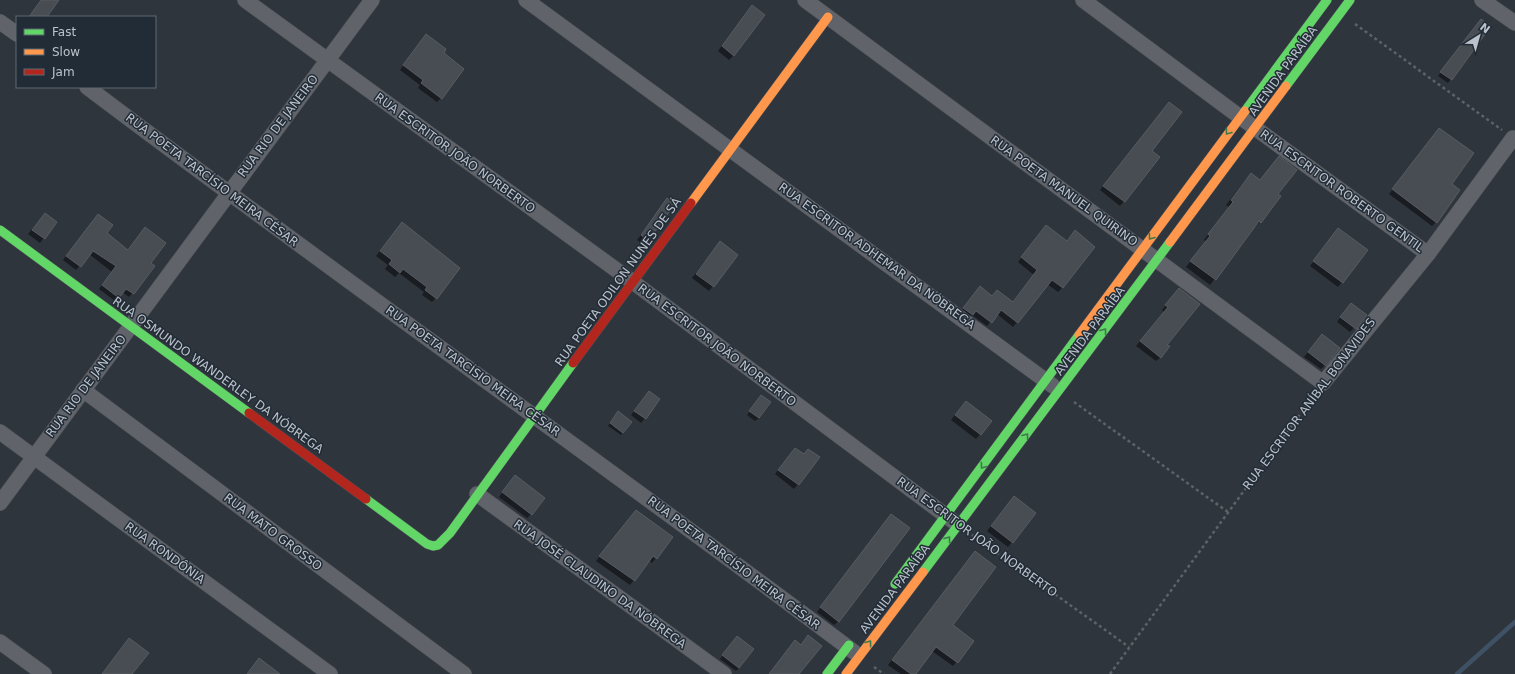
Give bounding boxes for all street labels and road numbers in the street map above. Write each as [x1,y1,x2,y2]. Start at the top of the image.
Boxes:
street label: AVENIDA PARAÍBA [1245,22,1321,119]
street label: RUA RIO DE JANEIRO [235,72,321,180]
street label: RUA ESCRITOR JOÃO NORBERTO [372,89,538,216]
street label: RUA POETA TARCÍSIO MEIRA CÉSAR [123,110,302,249]
street label: RUA ESCRITOR ROBERTO GENTIL [1258,127,1427,255]
street label: RUA POETA MANUEL QUIRINO [988,133,1140,249]
street label: RUA ESCRITOR ADHEMAR DA NÓBREGA [776,179,979,332]
street label: RUA POETA ODILON NUNES DE SÁ [551,194,684,369]
street label: RUA ESCRITOR JOÃO NORBERTO [635,280,799,409]
street label: AVENIDA PARAÍBA [1051,283,1128,378]
street label: RUA OSMUNDO WANDERLEY DA NÓBREGA [110,293,327,457]
street label: RUA POETA TARCÍSIO MEIRA CÉSAR [383,302,564,439]
street label: RUA ESCRITOR ANÍBAL BONAVIDES [1239,315,1378,493]
street label: RUA RIO DE JANEIRO [43,332,129,440]
street label: RUA ESCRITOR JOÃO NORBERTO [894,473,1060,600]
street label: RUA MATO GROSSO [221,491,325,573]
street label: RUA POETA TARCÍSIO MEIRA CÉSAR [645,493,824,632]
street label: RUA JOSÉ CLAUDINO DA NÓBREGA [511,516,690,652]
street label: RUA RONDÔNIA [122,519,209,587]
street label: AVENIDA PARAÍBA [856,541,933,636]

